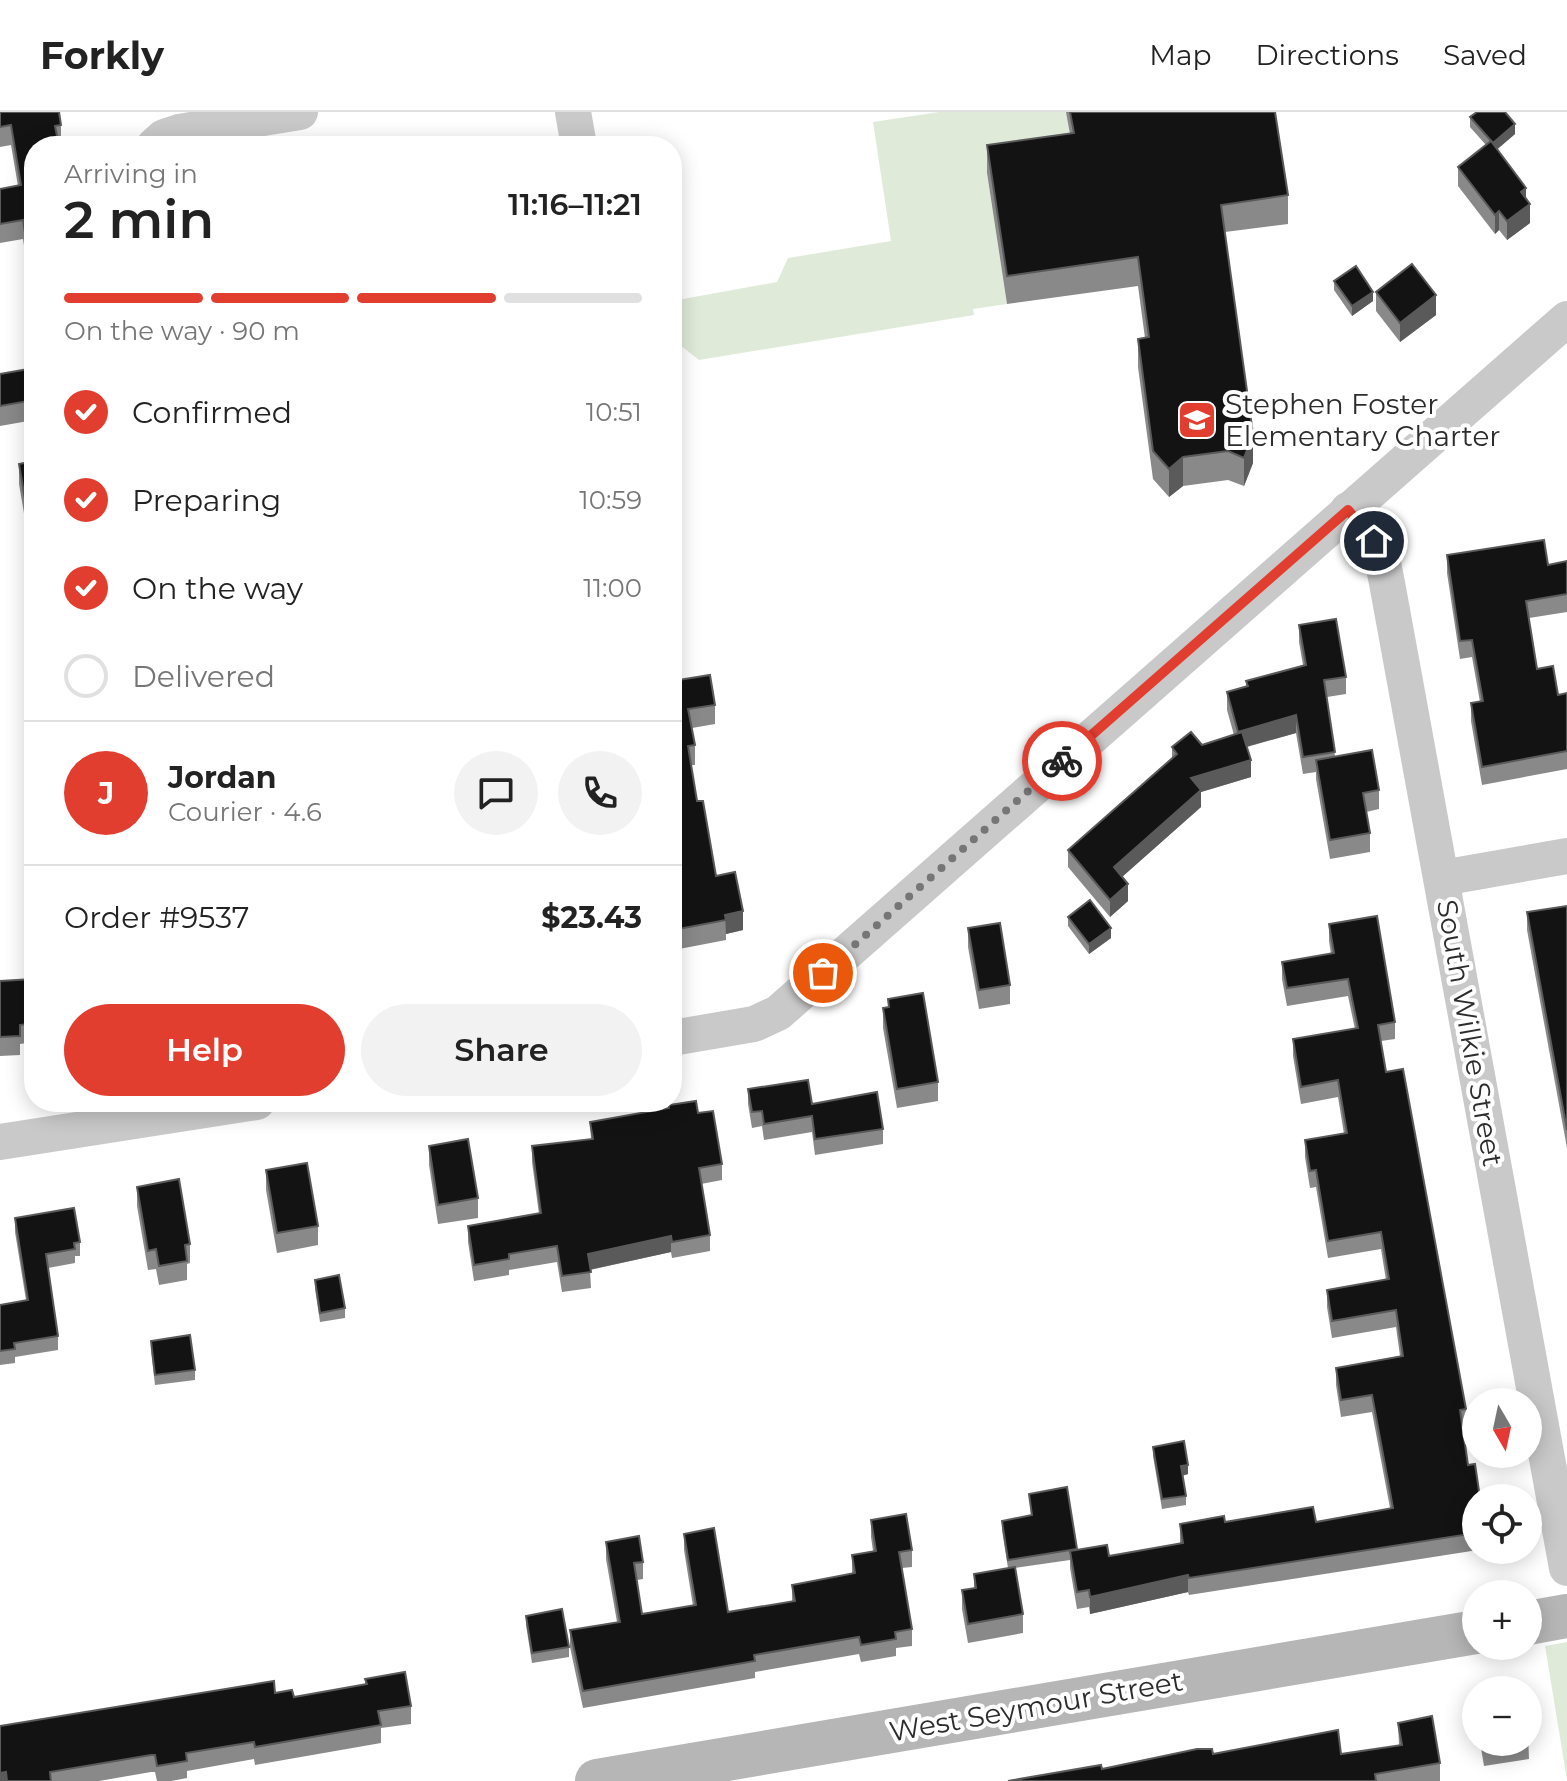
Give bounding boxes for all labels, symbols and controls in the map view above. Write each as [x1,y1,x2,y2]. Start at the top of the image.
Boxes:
text: Forkly [40,32,164,79]
text: Map [1149,38,1211,72]
text: Directions [1255,38,1399,72]
text: Saved [1443,38,1527,72]
text: Arriving in [64,158,198,190]
text: 11:16–11:21 [508,186,642,223]
text: 2 min [64,188,214,251]
text: On the way · 90 m [64,315,300,347]
place label: Stephen Foster Elementary Charter [1225,387,1501,453]
icon: check [64,390,108,434]
text: Confirmed [132,394,292,431]
text: 10:51 [586,396,642,428]
school or university icon: Stephen Foster Elementary Charter [1176,399,1218,441]
icon: check [64,478,108,522]
text: Preparing [132,482,281,519]
text: 10:59 [579,484,642,516]
pin [1340,507,1408,575]
icon: home [1352,519,1396,563]
icon: check [64,566,108,610]
text: On the way [132,570,303,607]
text: 11:00 [583,572,642,604]
text: Delivered [132,658,275,695]
courier [1022,721,1102,801]
icon: bike [1040,739,1084,783]
button: chat [454,751,538,835]
button: phone [558,751,642,835]
text: Jordan [168,759,277,796]
text: J [98,775,114,812]
text: Courier · 4.6 [168,796,322,828]
street label: South Wilkie Street [1430,897,1510,1169]
text: Order #9537 [64,899,249,936]
text: $23.43 [541,899,642,936]
pin [789,939,857,1007]
icon: bag [801,951,845,995]
button: Help [64,1004,345,1096]
button: Share [361,1004,642,1096]
north arrow [1462,1388,1542,1468]
map controls [1462,1388,1542,1756]
button: locate [1462,1484,1542,1564]
button: + [1462,1580,1542,1660]
street label: West Seymour Street [887,1663,1185,1749]
button: − [1462,1676,1542,1756]

